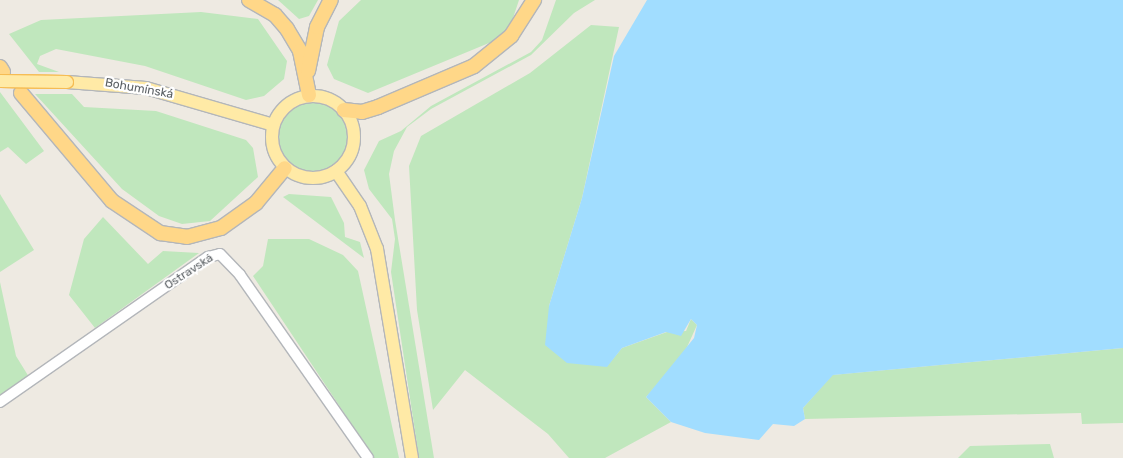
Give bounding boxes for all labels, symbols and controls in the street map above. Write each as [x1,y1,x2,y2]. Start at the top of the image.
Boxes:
street label: Bohumínská [104,76,174,102]
street label: Ostravská [162,251,216,293]

